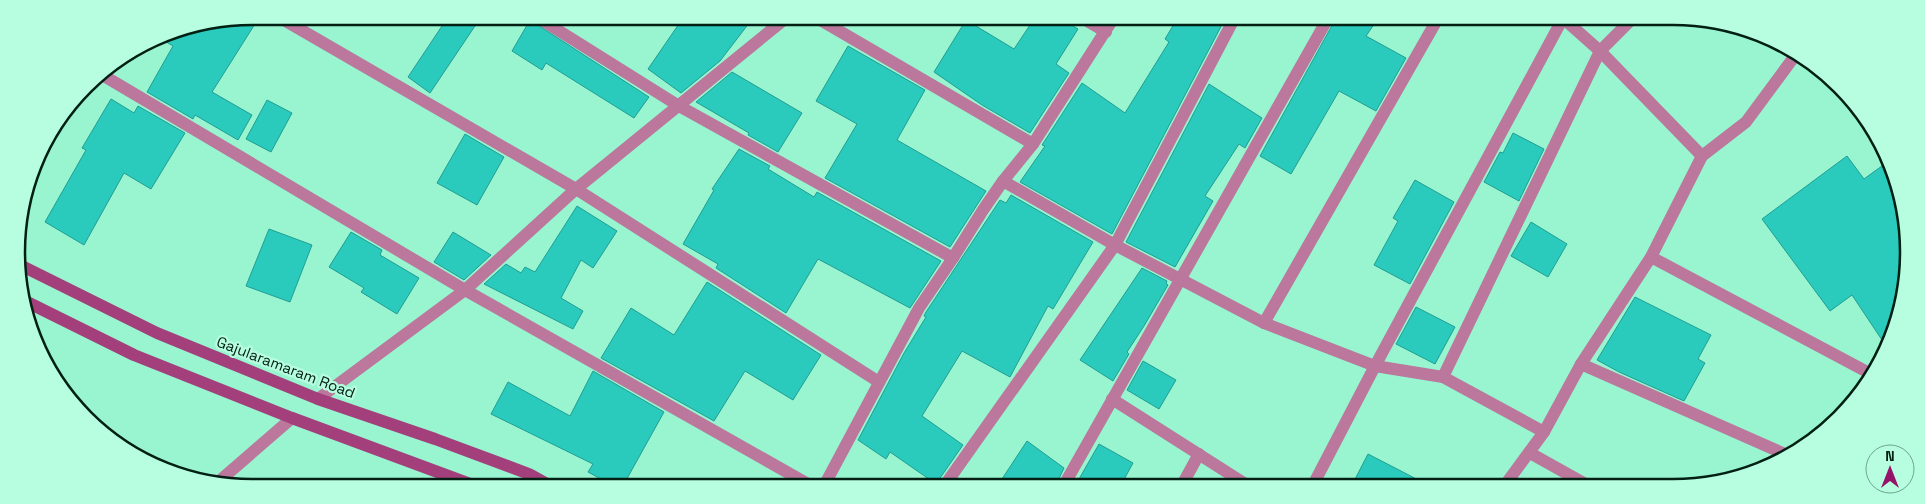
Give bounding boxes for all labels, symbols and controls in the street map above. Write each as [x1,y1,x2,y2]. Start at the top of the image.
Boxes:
street label: Gajularamaram Road [214,332,358,402]
north arrow [1865,444,1915,494]
text: N [1885,447,1895,465]

